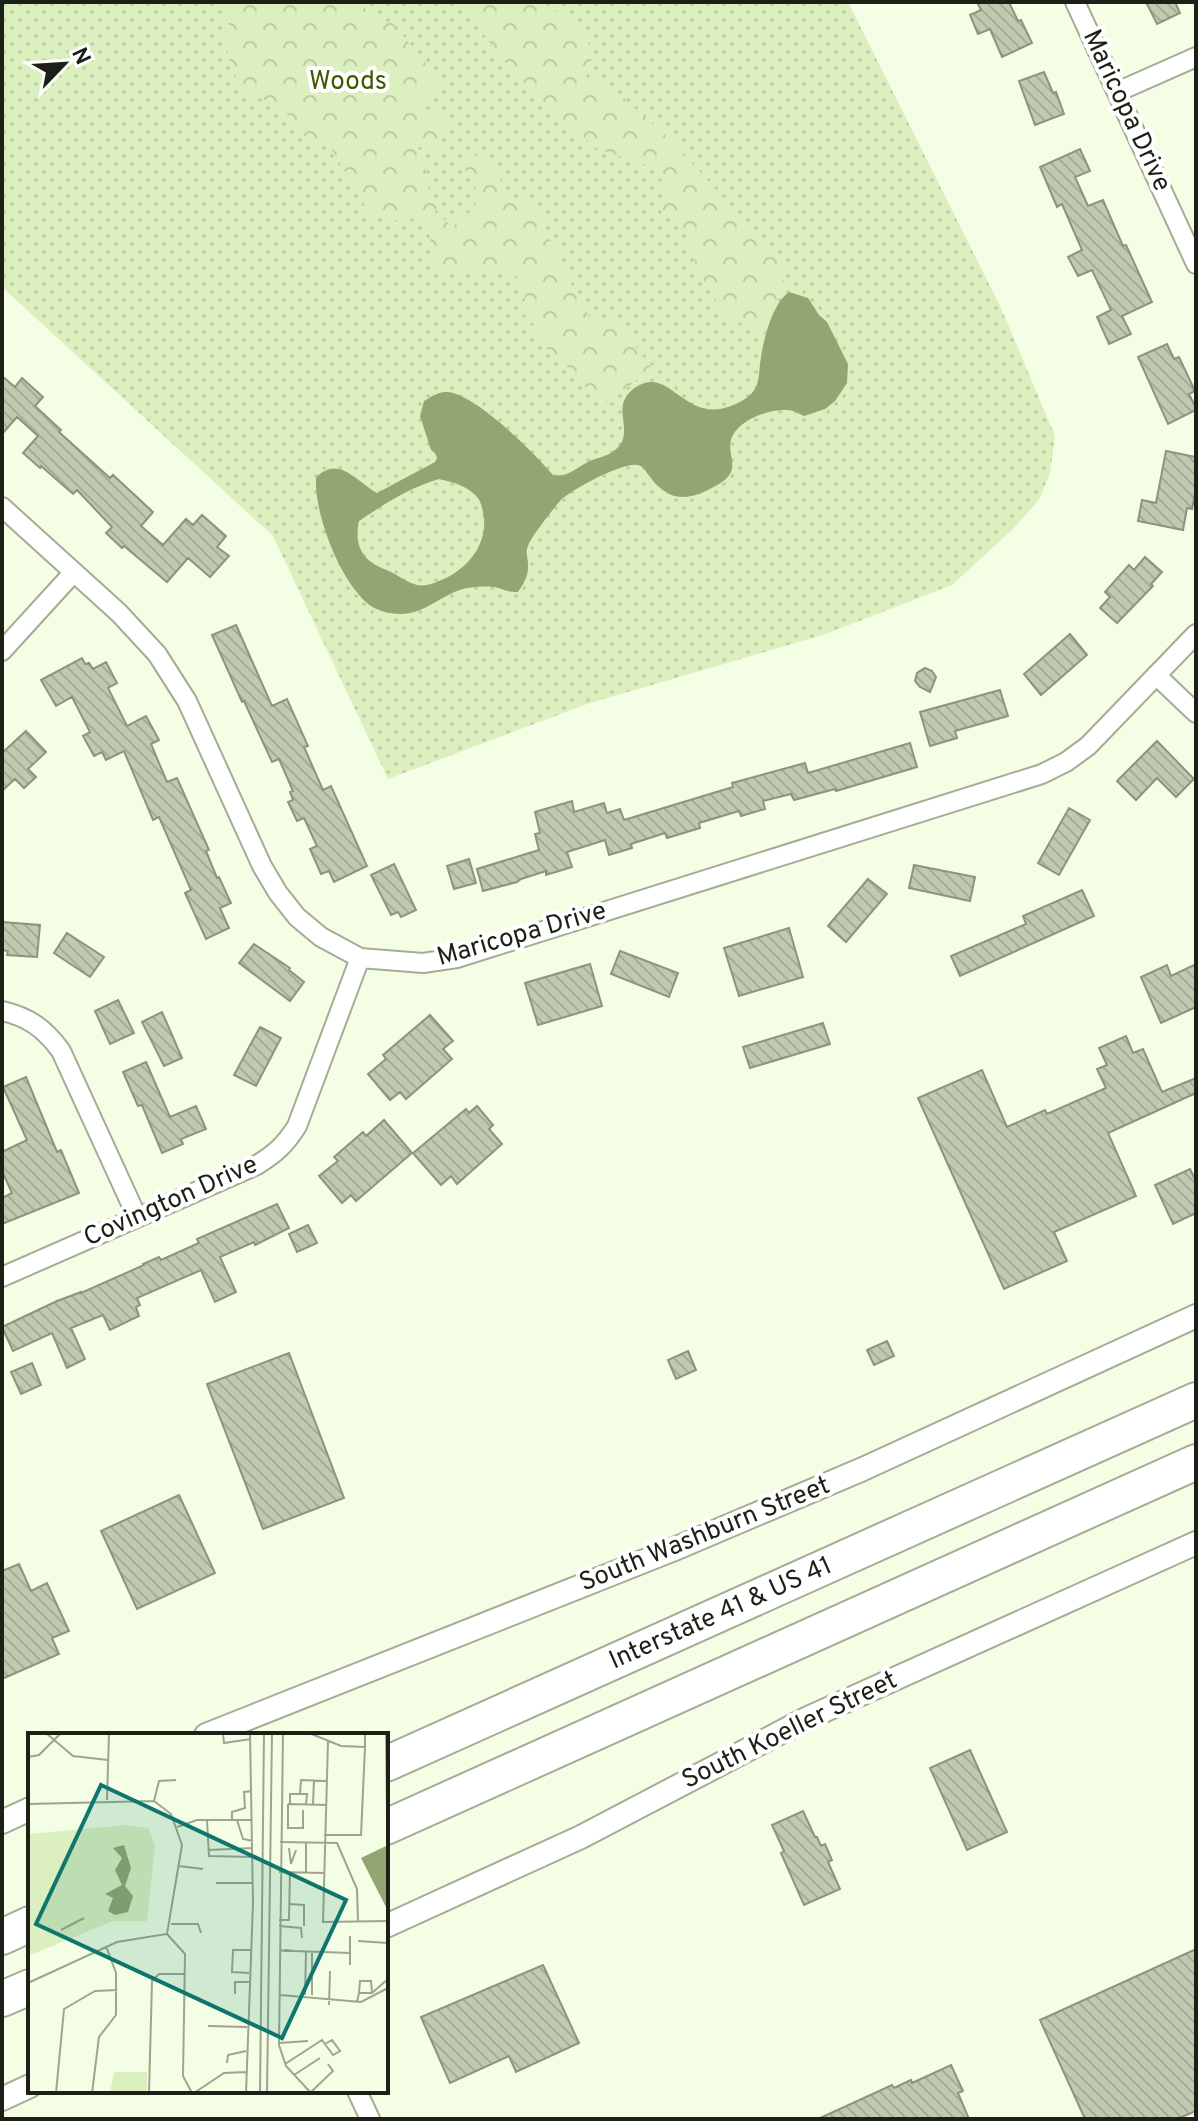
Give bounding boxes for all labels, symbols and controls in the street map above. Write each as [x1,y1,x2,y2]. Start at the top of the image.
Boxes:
north arrow [24,24,104,104]
street label: Maricopa Drive [1074,25,1178,197]
text: N [64,44,95,69]
park label: Woods [309,66,387,99]
street label: Maricopa Drive [433,895,611,975]
street label: Covington Drive [79,1149,263,1255]
street label: South Washburn Street [575,1470,835,1600]
street label: Interstate 41 & US 41 [604,1550,838,1678]
street label: South Koeller Street [677,1665,903,1797]
inset map [28,1733,388,2093]

